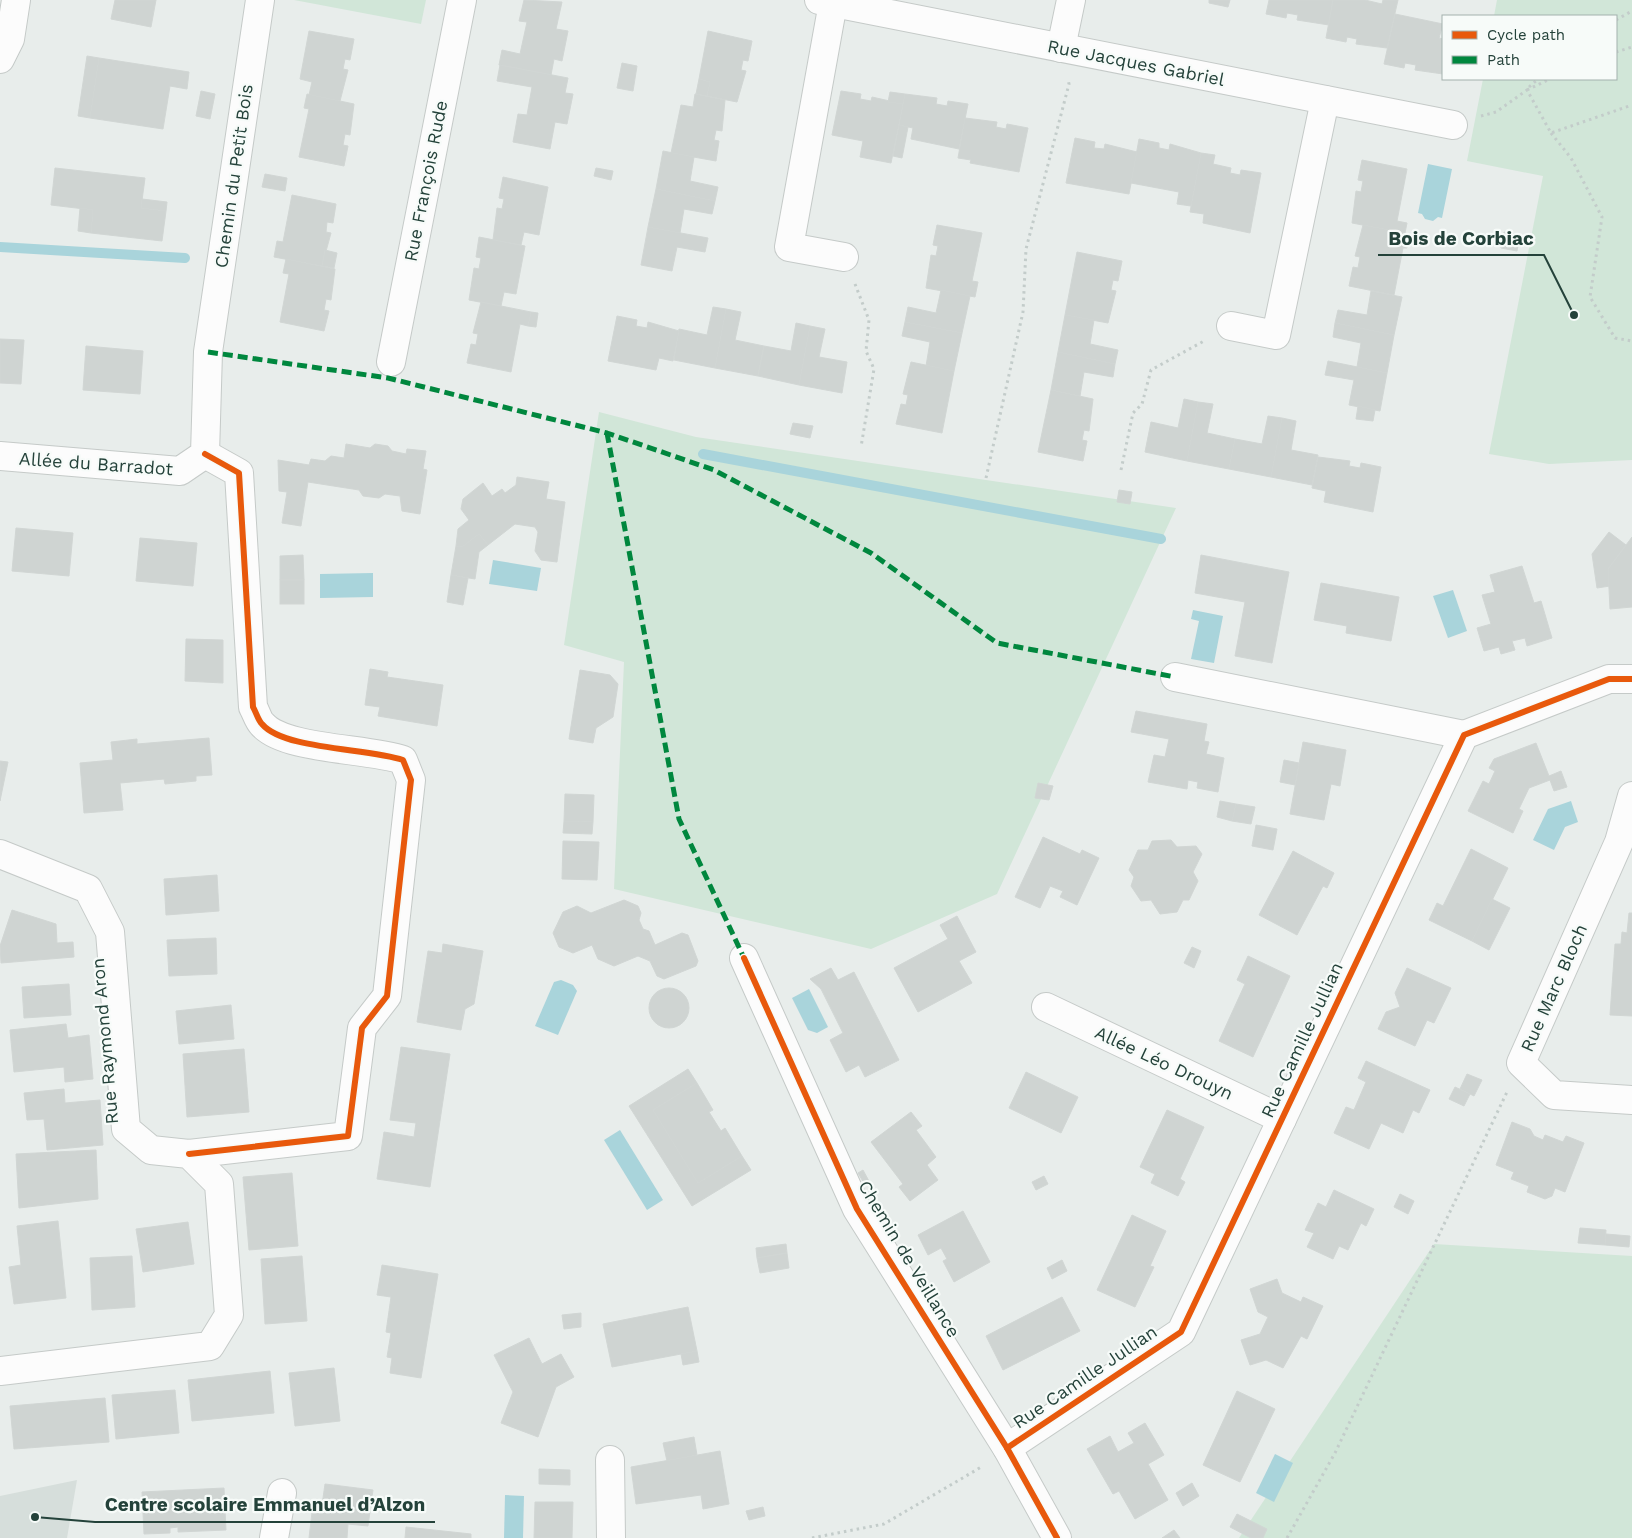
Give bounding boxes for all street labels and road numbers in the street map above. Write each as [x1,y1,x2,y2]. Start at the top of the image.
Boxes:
street label: Rue Jacques Gabriel [1046,35,1227,90]
street label: Chemin du Petit Bois [210,83,257,269]
street label: Rue François Rude [400,98,451,263]
street label: Allée du Barradot [18,448,174,479]
street label: Rue Marc Bloch [1516,921,1591,1055]
street label: Rue Raymond Aron [87,957,122,1125]
street label: Rue Camille Jullian [1256,959,1347,1121]
street label: Allée Léo Drouyn [1092,1021,1237,1104]
street label: Chemin de Veillance [854,1177,965,1341]
street label: Rue Camille Jullian [1009,1321,1161,1433]

